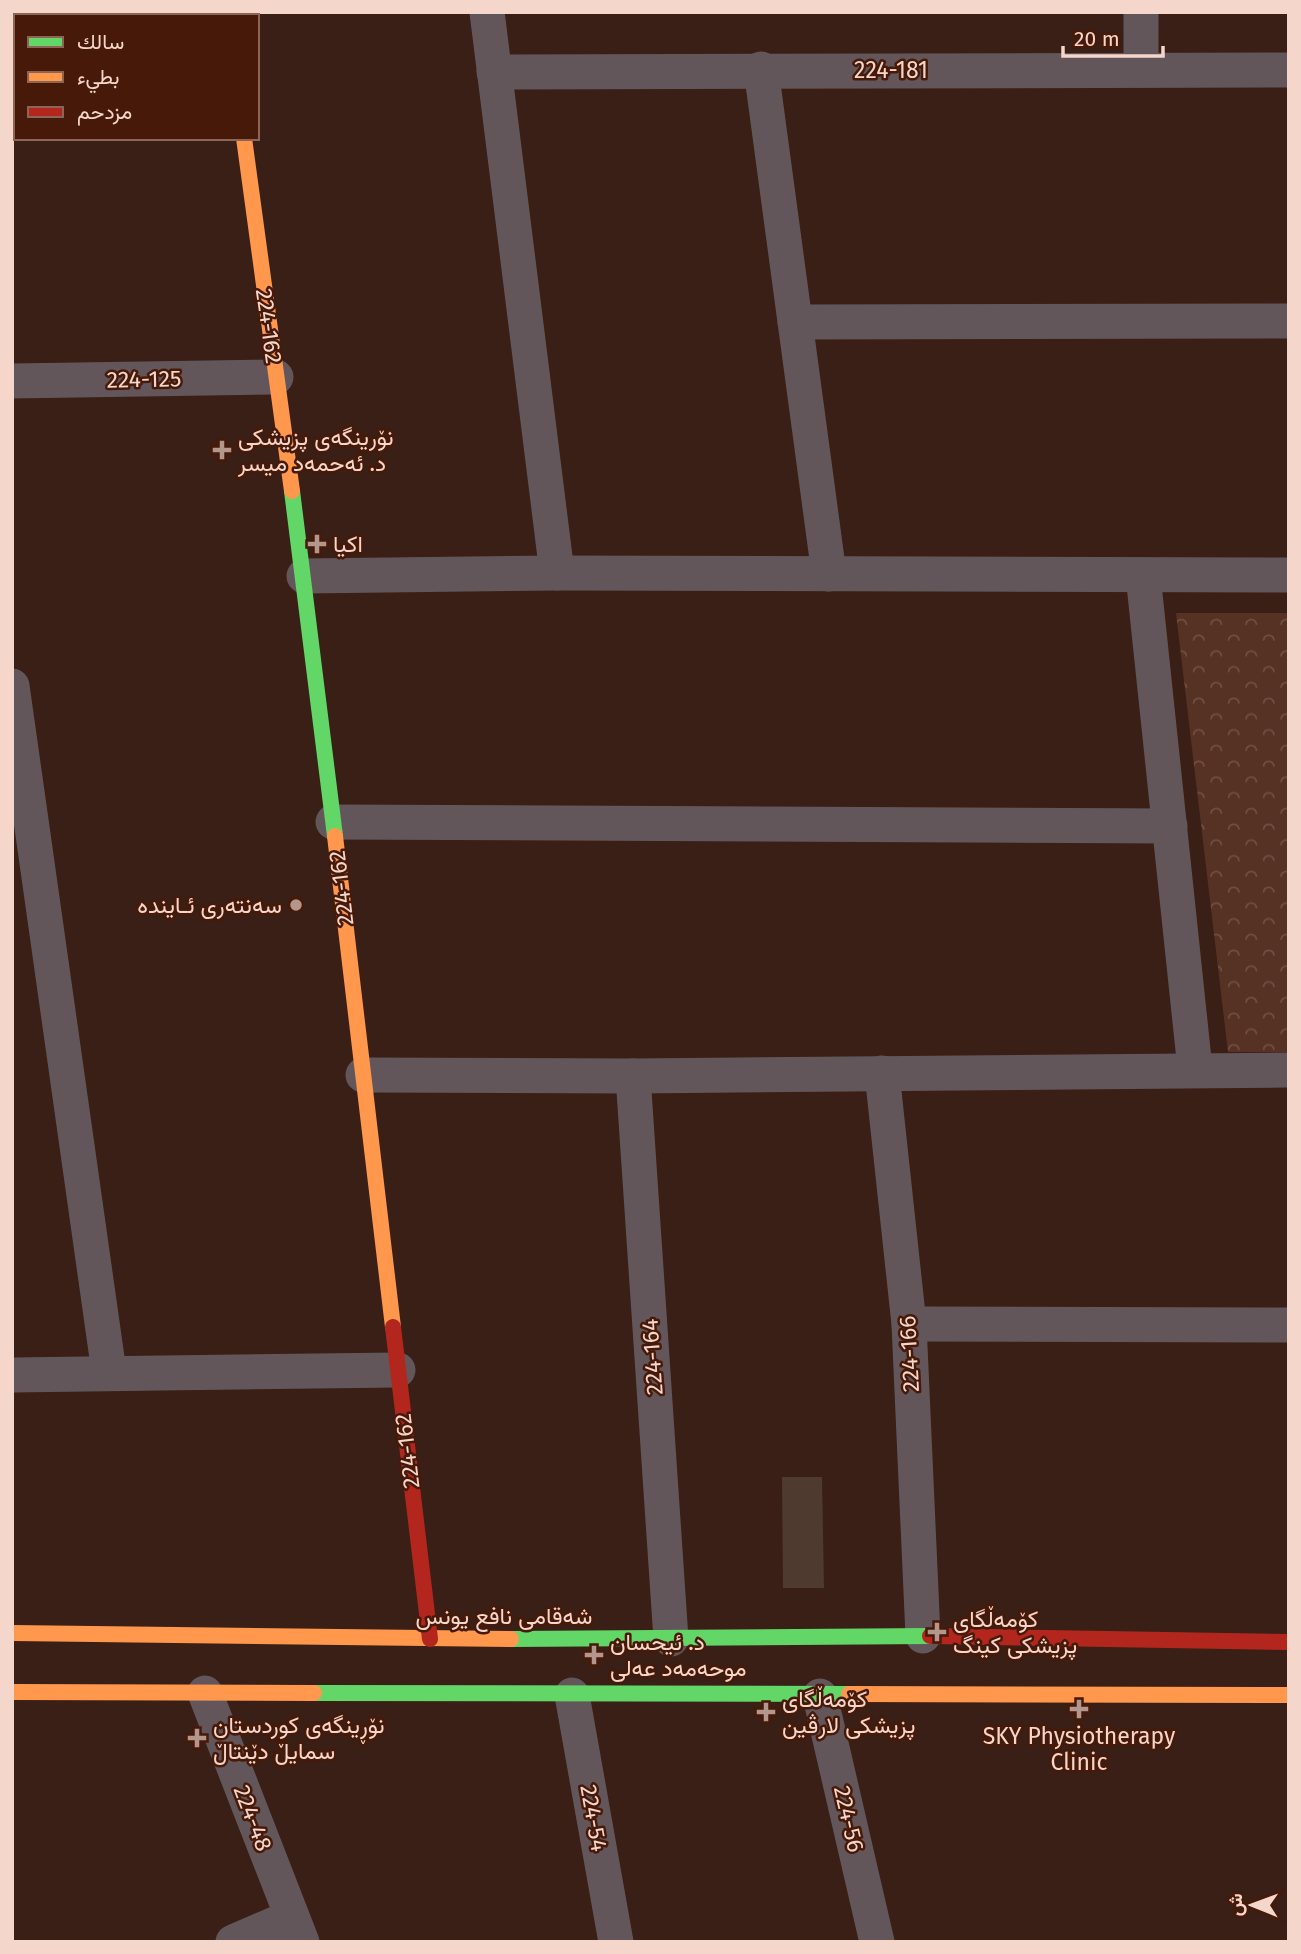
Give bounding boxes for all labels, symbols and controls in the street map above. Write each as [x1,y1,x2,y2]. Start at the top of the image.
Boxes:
legend [14,14,259,140]
scale bar [1063,14,1163,58]
text: 20 m [1074,26,1120,52]
text: سالك [77,29,124,55]
street label: 224-181 [854,56,928,84]
text: بطيء [77,64,120,94]
text: مزدحم [77,99,132,126]
street label: 224-162 [250,287,288,365]
street label: 224-125 [106,364,182,394]
place label: نۆرینگەی پزیشکی د. ئەحمەد میسر [237,423,394,478]
marker: نۆرینگەی پزیشکی د. ئەحمەد میسر [212,440,232,460]
place label: اكيا [333,530,363,558]
marker: اكيا [307,534,327,554]
street label: 224-162 [323,849,359,927]
place label: سەنتەری ئـایندە [137,891,282,920]
marker: سەنتەری ئـایندە [288,897,304,913]
street label: 224-166 [893,1315,925,1393]
street label: 224-164 [635,1318,669,1396]
street label: 224-162 [389,1412,425,1490]
street label: شەقامی نافع یونس [416,1602,592,1632]
place label: کۆمەڵگای پزیشکی کینگ [953,1605,1077,1661]
marker: کۆمەڵگای پزیشکی کینگ [927,1622,947,1642]
place label: د. ئیحسان موحەمەد عەلی [610,1628,747,1683]
marker: د. ئیحسان موحەمەد عەلی [584,1645,604,1665]
place label: کۆمەڵگای پزیشکی لارڤین [782,1685,915,1741]
marker: SKY Physiotherapy Clinic [1069,1699,1089,1719]
marker: کۆمەڵگای پزیشکی لارڤین [756,1702,776,1722]
place label: نۆڕینگەی کوردستان سمایڵ دێنتاڵ [213,1711,385,1766]
place label: SKY Physiotherapy Clinic [983,1722,1176,1776]
marker: نۆڕینگەی کوردستان سمایڵ دێنتاڵ [187,1728,207,1748]
street label: 224-48 [228,1781,278,1855]
street label: 224-54 [574,1782,614,1854]
street label: 224-56 [828,1783,870,1855]
north arrow [1217,1870,1287,1940]
text: ش [1224,1893,1247,1916]

